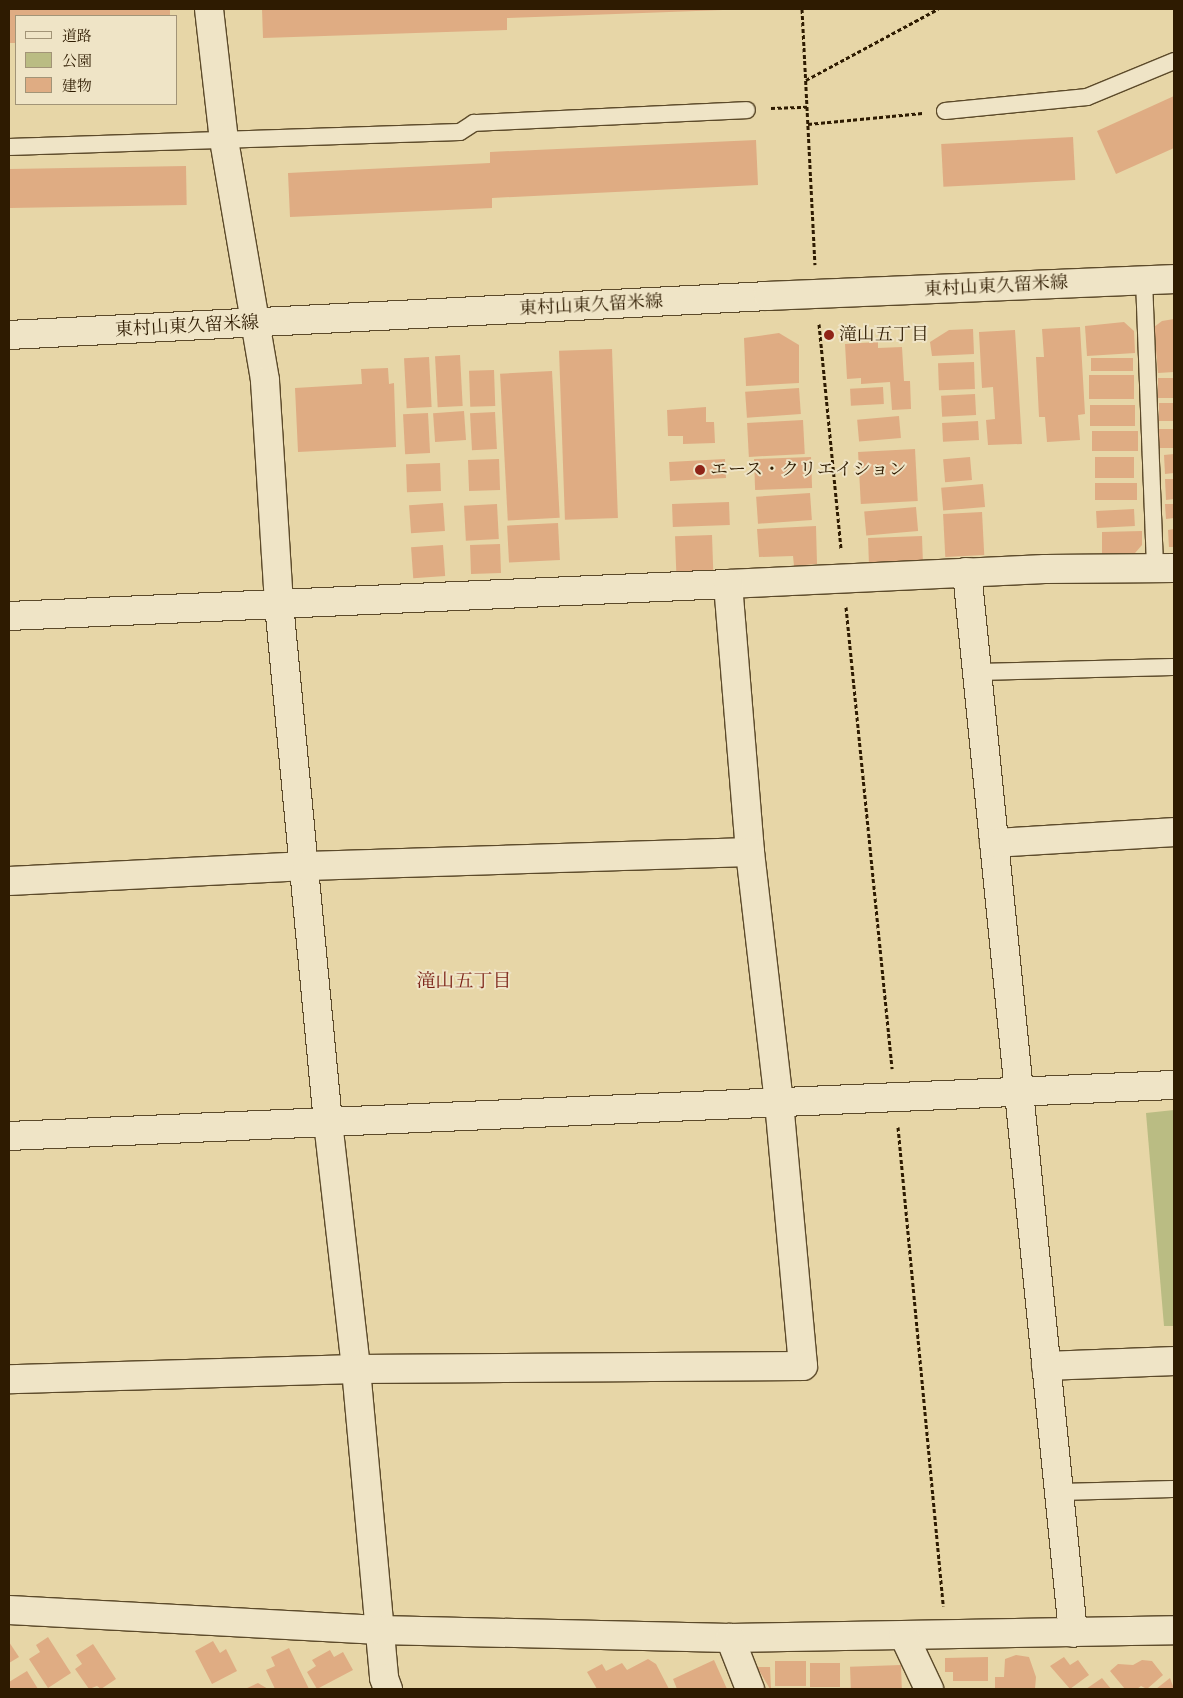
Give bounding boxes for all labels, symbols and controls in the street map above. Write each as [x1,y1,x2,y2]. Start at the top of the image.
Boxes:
legend [15,15,178,105]
text: 道路 [62,26,92,46]
text: 公園 [62,51,92,71]
text: 建物 [62,76,92,96]
street label: 東村山東久留米線 [924,272,1068,302]
street label: 東村山東久留米線 [519,291,663,321]
street label: 東村山東久留米線 [115,312,259,342]
place label: 滝山五丁目 [839,324,929,346]
marker: 滝山五丁目 [823,329,835,341]
place label: エース・クリエイション [710,459,908,481]
marker: エース・クリエイション [694,464,706,476]
district label: 滝山五丁目 [417,971,511,993]

